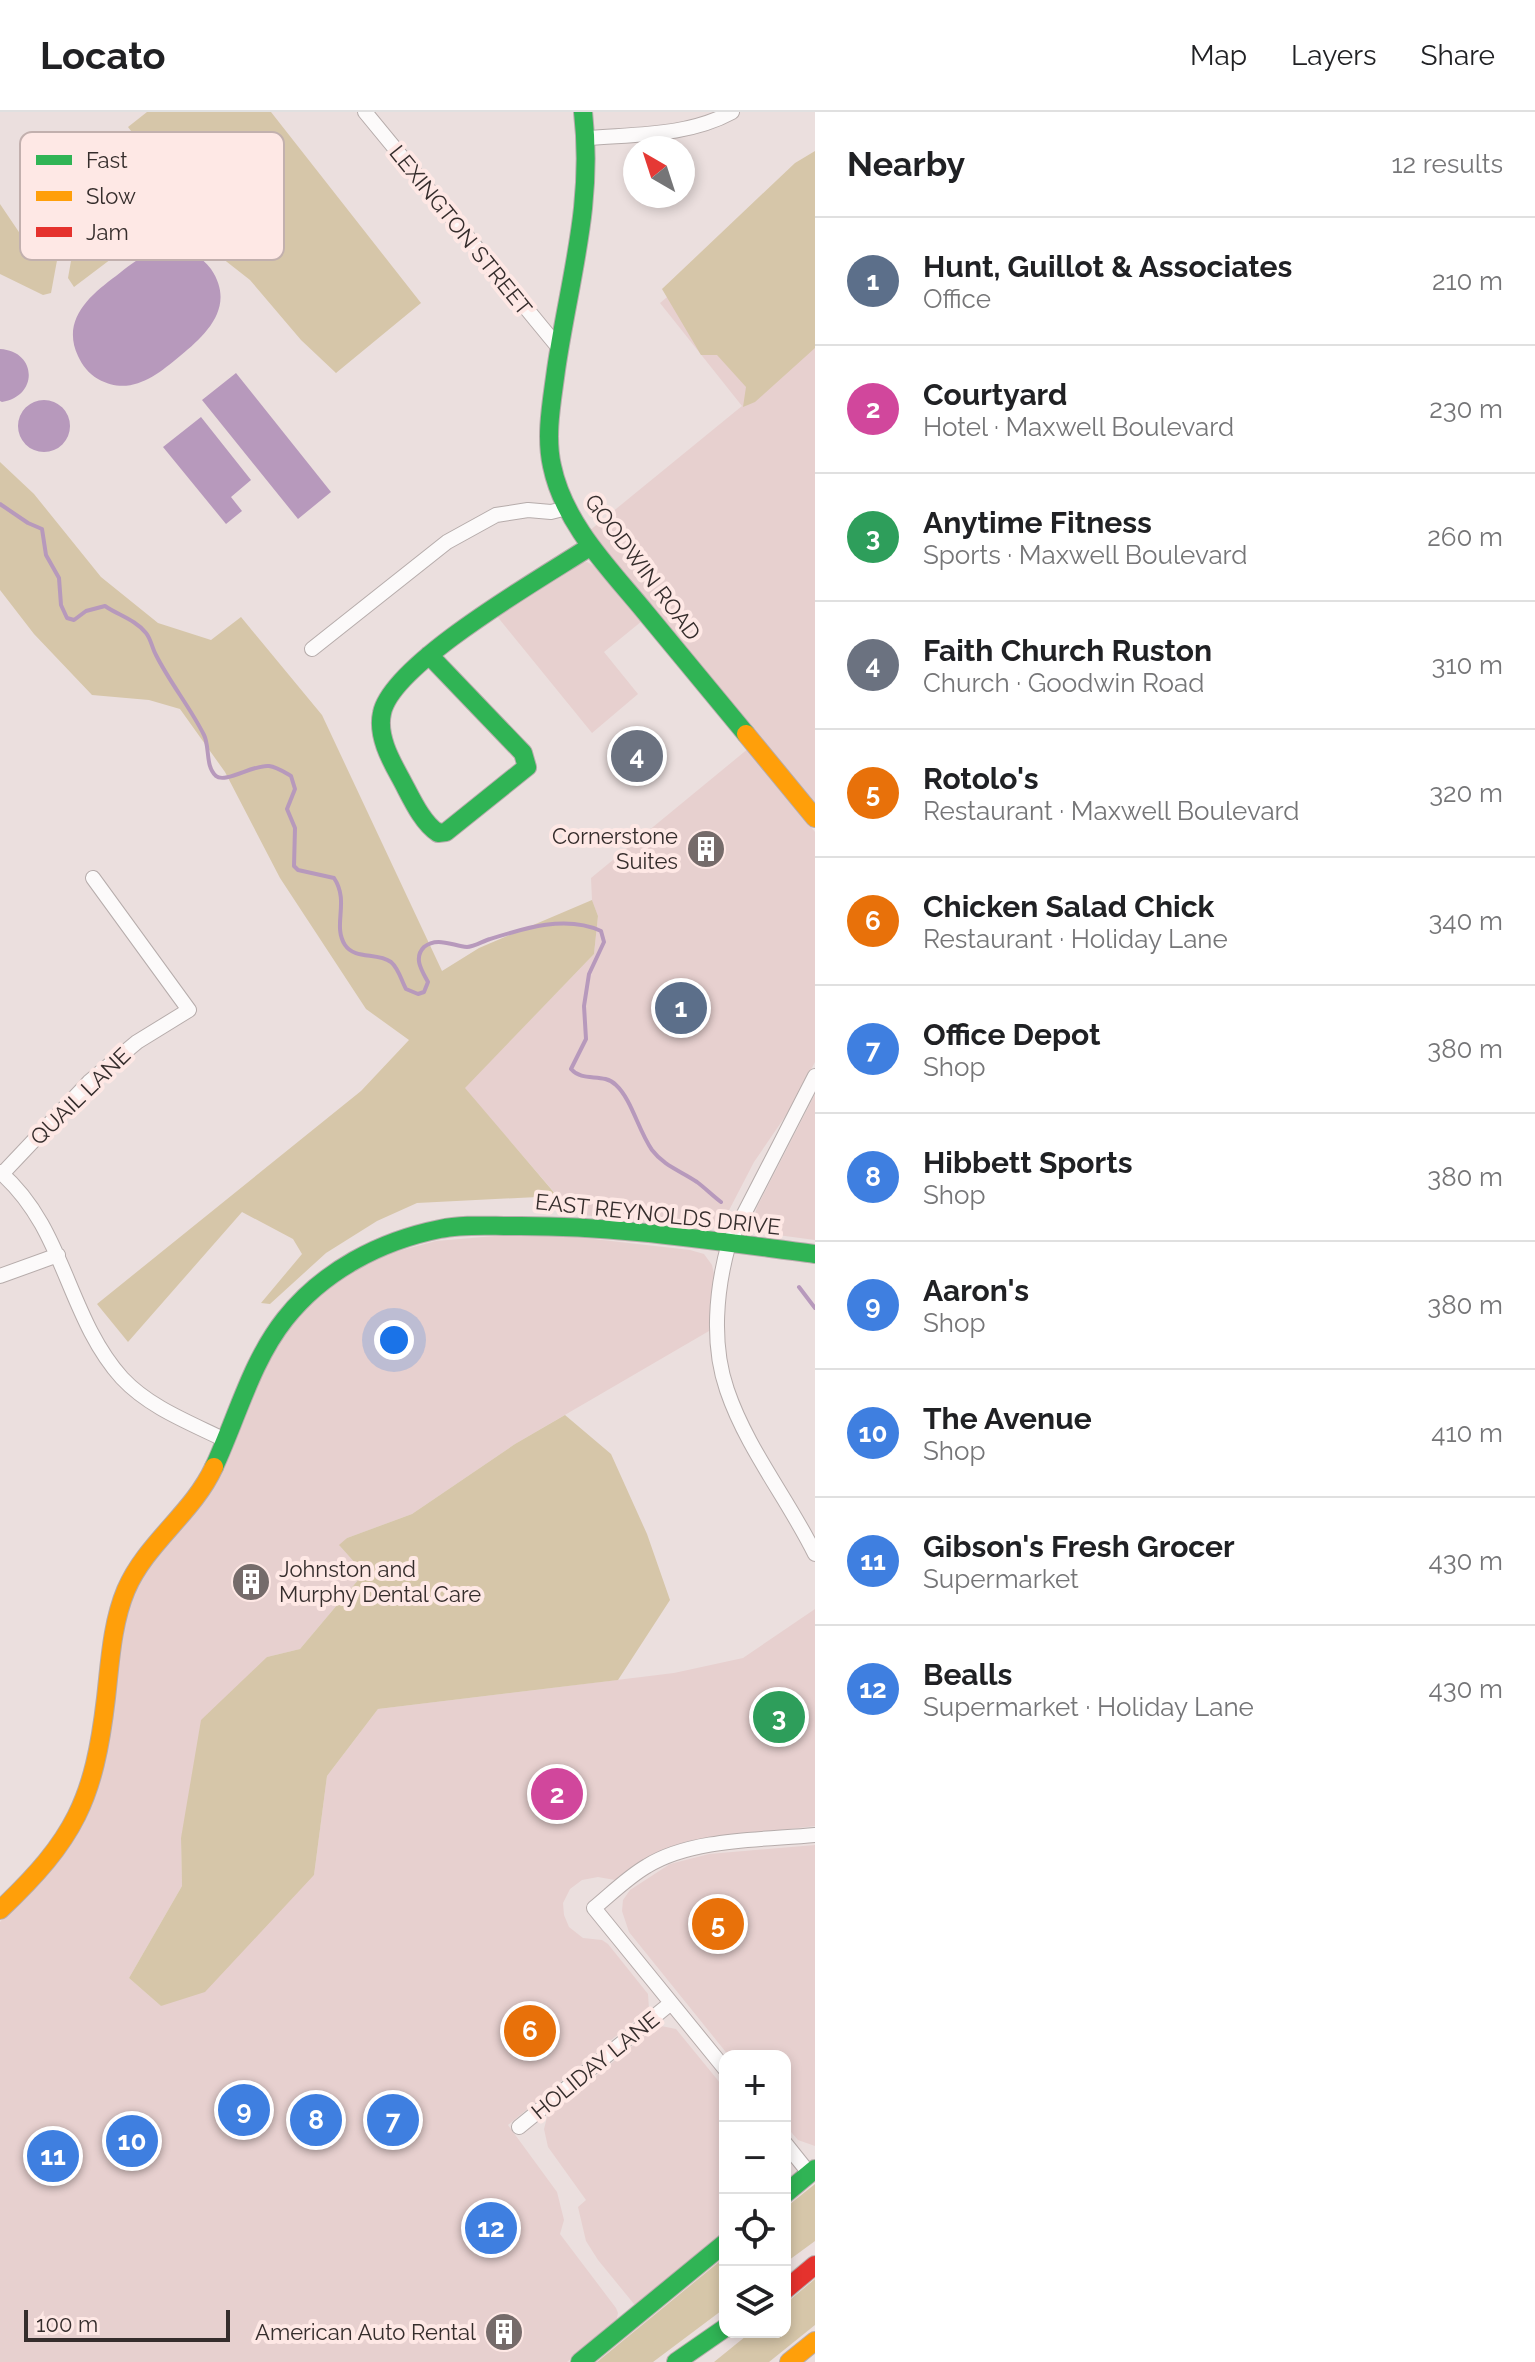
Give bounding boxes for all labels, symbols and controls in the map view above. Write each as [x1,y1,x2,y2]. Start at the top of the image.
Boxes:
text: Locato [40,33,166,78]
text: Map [1190,39,1247,72]
text: Layers [1291,39,1377,72]
text: Share [1421,39,1495,72]
legend [20,132,284,260]
north arrow [623,136,695,208]
street label: LEXINGTON STREET [384,140,538,321]
text: Nearby [847,144,965,184]
text: Fast [86,147,128,173]
text: 12 results [1391,149,1503,179]
text: Slow [86,183,136,209]
text: Jam [86,219,129,245]
text: Hunt, Guillot & Associates [923,249,1292,284]
text: 1 [867,266,879,296]
text: 210 m [1432,266,1503,296]
text: Office [923,284,991,314]
text: Courtyard [923,377,1067,412]
text: 2 [866,394,880,424]
text: 230 m [1429,394,1503,424]
text: Hotel · Maxwell Boulevard [923,412,1234,442]
street label: GOODWIN ROAD [580,489,706,645]
text: Anytime Fitness [923,505,1152,540]
text: 3 [866,522,880,552]
text: 260 m [1427,522,1503,552]
text: Sports · Maxwell Boulevard [923,540,1248,570]
text: Faith Church Ruston [923,633,1212,668]
text: 4 [866,650,880,680]
text: 310 m [1432,650,1503,680]
text: Church · Goodwin Road [923,668,1204,698]
pin: 4 [611,726,663,786]
text: Rotolo's [923,761,1039,796]
text: 5 [866,778,880,808]
text: 320 m [1429,778,1503,808]
text: Restaurant · Maxwell Boulevard [923,796,1300,826]
place label: Cornerstone Suites [552,823,678,874]
building icon: Cornerstone Suites [685,828,727,870]
text: Chicken Salad Chick [923,889,1214,924]
text: 6 [865,906,881,936]
text: 340 m [1428,906,1503,936]
text: Restaurant · Holiday Lane [923,924,1228,954]
pin: 1 [655,978,707,1038]
text: Office Depot [923,1017,1100,1052]
text: 7 [866,1034,880,1064]
text: 380 m [1427,1034,1503,1064]
street label: QUAIL LANE [25,1042,135,1150]
text: Shop [923,1052,985,1082]
text: Hibbett Sports [923,1145,1132,1180]
text: 8 [865,1162,881,1192]
text: 380 m [1427,1162,1503,1192]
text: Shop [923,1180,985,1210]
street label: EAST REYNOLDS DRIVE [534,1188,782,1240]
text: Aaron's [923,1273,1029,1308]
text: 9 [865,1290,881,1320]
text: 380 m [1427,1290,1503,1320]
text: Shop [923,1308,985,1338]
your location [374,1320,414,1360]
text: The Avenue [923,1401,1092,1436]
text: 10 [859,1418,887,1448]
text: 410 m [1431,1418,1503,1448]
text: Shop [923,1436,985,1466]
text: Gibson's Fresh Grocer [923,1529,1235,1564]
text: 11 [860,1546,886,1576]
text: 430 m [1428,1546,1503,1576]
place label: Johnston and Murphy Dental Care [279,1556,481,1607]
building icon: Johnston and Murphy Dental Care [230,1561,272,1603]
text: Supermarket [923,1564,1079,1594]
text: Bealls [923,1657,1012,1692]
text: 12 [859,1674,887,1704]
text: 430 m [1428,1674,1503,1704]
pin: 3 [753,1687,805,1747]
text: Supermarket · Holiday Lane [923,1692,1254,1722]
pin: 2 [531,1764,583,1824]
pin: 5 [692,1894,744,1954]
pin: 6 [504,2001,556,2061]
street label: HOLIDAY LANE [526,2006,664,2124]
map controls [719,2050,791,2338]
button: + [719,2050,791,2122]
pin: 9 [218,2080,270,2140]
pin: 8 [290,2090,342,2150]
pin: 7 [367,2090,419,2150]
pin: 10 [106,2111,158,2171]
button: − [719,2122,791,2194]
pin: 11 [27,2126,79,2186]
button: locate [719,2194,791,2266]
pin: 12 [465,2198,517,2258]
button: layers [719,2266,791,2338]
scale bar [24,2306,230,2342]
text: 100 m [36,2311,98,2337]
building icon: American Auto Rental [483,2311,525,2353]
place label: American Auto Rental [255,2319,476,2345]

